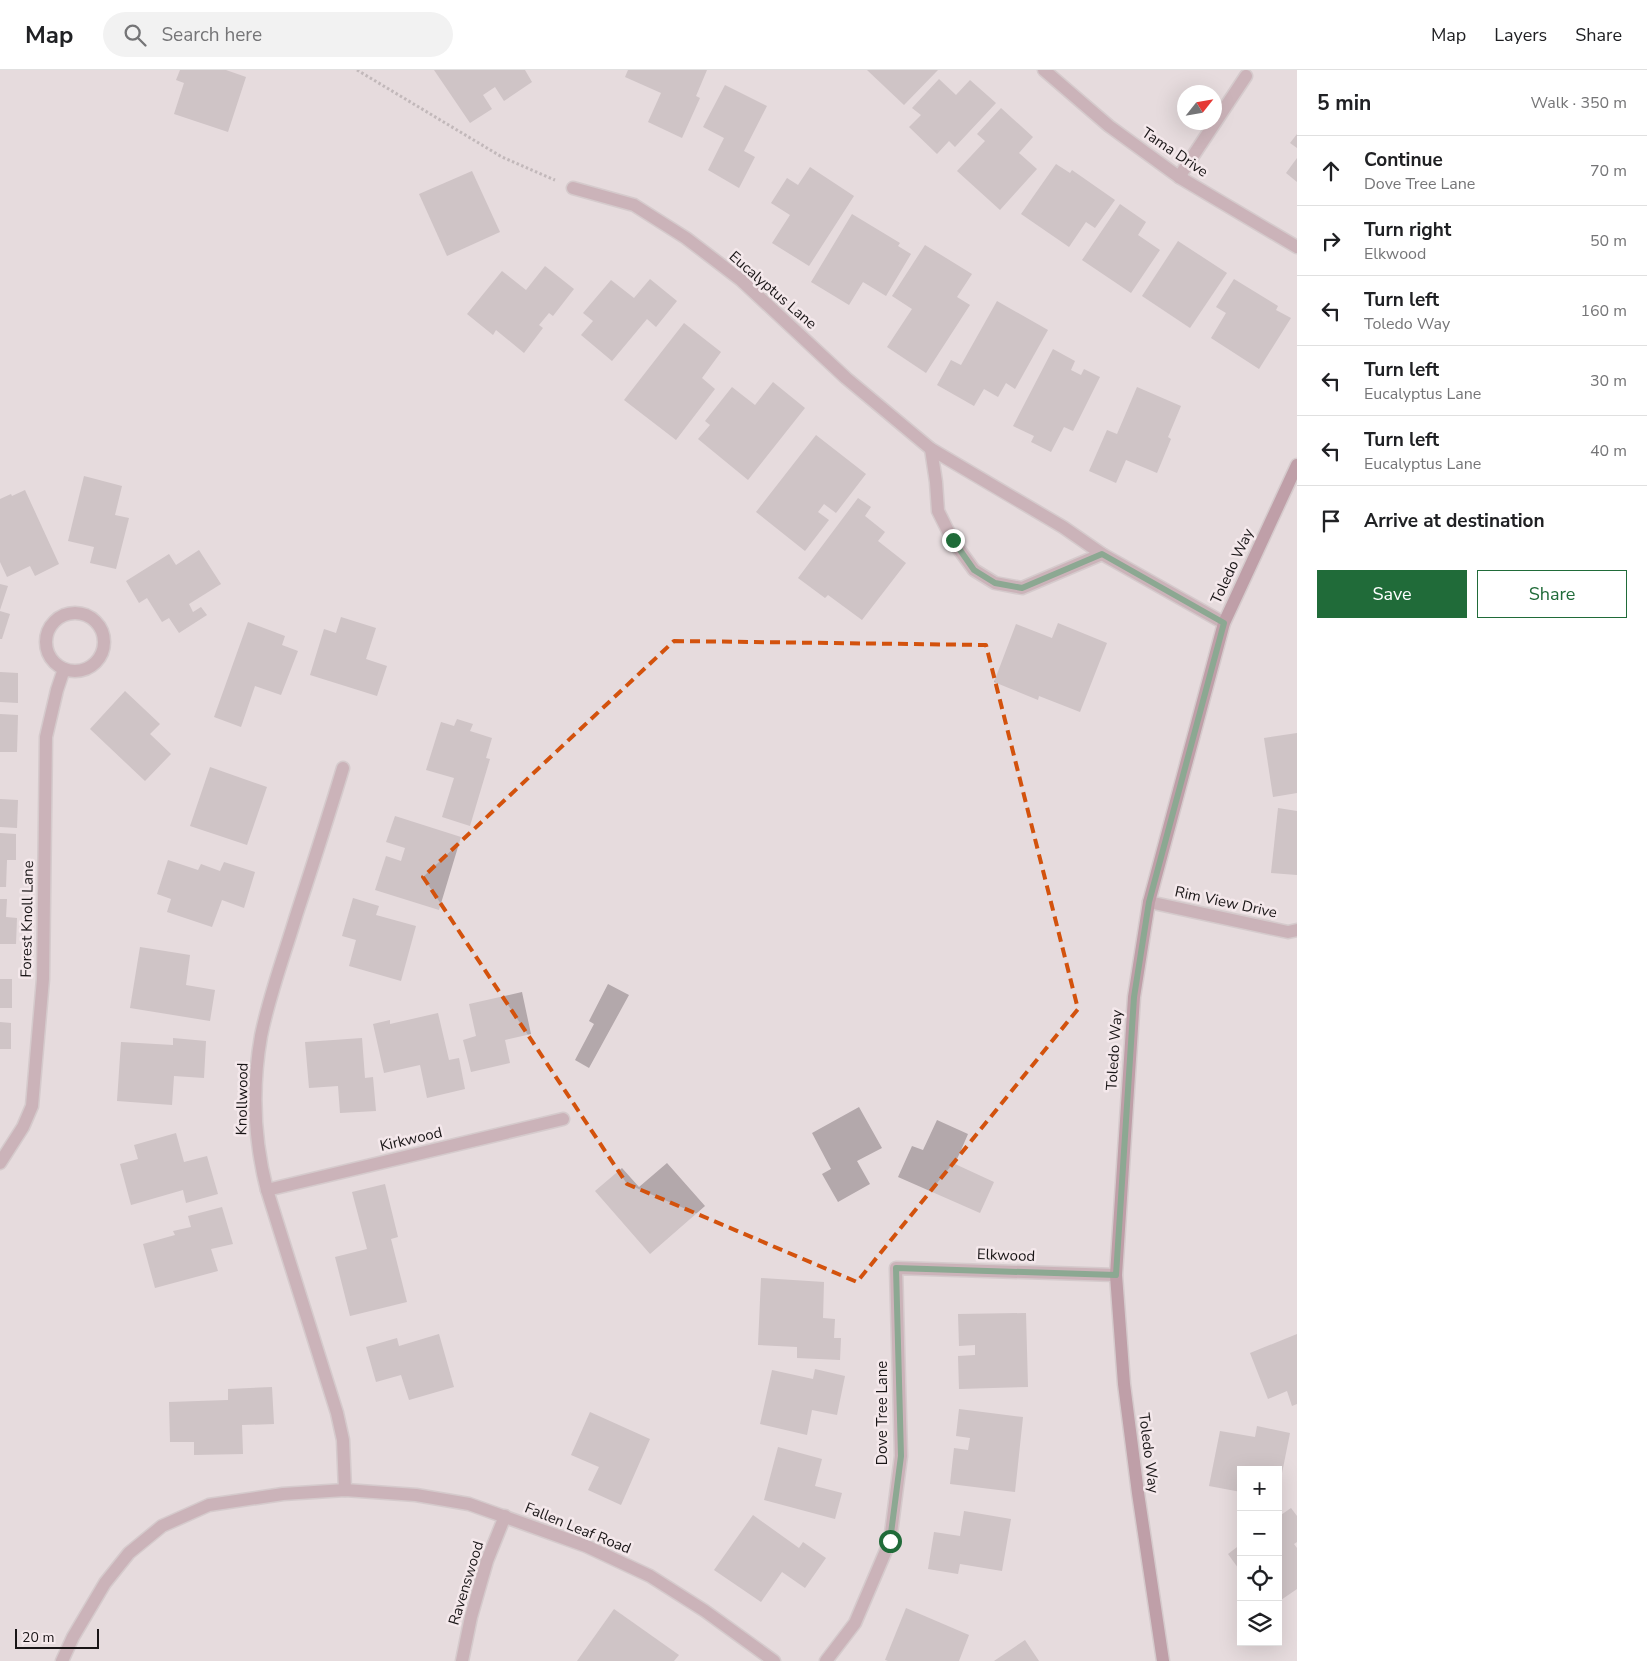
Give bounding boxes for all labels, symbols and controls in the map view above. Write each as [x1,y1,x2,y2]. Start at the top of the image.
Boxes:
search box [103,12,453,57]
text: Map [25,19,73,51]
icon: search [121,21,149,49]
text: Search here [161,22,262,48]
text: Map [1431,23,1466,47]
text: Layers [1494,23,1547,47]
text: Share [1575,23,1622,47]
north arrow [1177,85,1222,130]
text: 5 min [1317,89,1371,117]
text: Walk · 350 m [1531,92,1627,114]
street label: Tama Drive [1138,122,1212,182]
text: Continue [1364,147,1443,173]
icon: ahead [1317,157,1345,185]
text: 70 m [1590,160,1627,182]
text: Dove Tree Lane [1364,173,1475,195]
text: Turn right [1364,217,1451,243]
icon: right [1317,227,1345,255]
text: 50 m [1590,230,1627,252]
text: Elkwood [1364,243,1426,265]
street label: Eucalyptus Lane [725,246,821,334]
text: Turn left [1364,287,1439,313]
icon: left [1317,297,1345,325]
text: 160 m [1580,300,1627,322]
text: Toledo Way [1364,313,1450,335]
text: Turn left [1364,357,1439,383]
icon: left [1317,367,1345,395]
text: 30 m [1590,370,1627,392]
text: Eucalyptus Lane [1364,383,1481,405]
text: Turn left [1364,427,1439,453]
icon: left [1317,437,1345,465]
text: 40 m [1590,440,1627,462]
text: Eucalyptus Lane [1364,453,1481,475]
icon: arrive [1317,507,1345,535]
text: Arrive at destination [1364,508,1545,534]
street label: Toledo Way [1206,525,1258,607]
route end [942,529,965,552]
button: Save [1317,570,1467,618]
button: Share [1477,570,1627,618]
street label: Forest Knoll Lane [16,860,38,978]
street label: Rim View Drive [1173,881,1279,923]
street label: Toledo Way [1101,1009,1127,1091]
street label: Knollwood [231,1062,253,1136]
street label: Kirkwood [378,1122,444,1156]
street label: Elkwood [976,1244,1036,1266]
street label: Dove Tree Lane [872,1361,892,1465]
street label: Toledo Way [1134,1412,1164,1495]
map controls [1237,1466,1282,1646]
button: + [1237,1466,1282,1511]
street label: Fallen Leaf Road [522,1498,634,1558]
button: − [1237,1511,1282,1556]
route start [879,1530,902,1553]
street label: Ravenswood [444,1538,488,1628]
button: locate [1237,1556,1282,1601]
button: layers [1237,1601,1282,1646]
scale bar [15,1626,99,1649]
text: 20 m [22,1628,54,1647]

